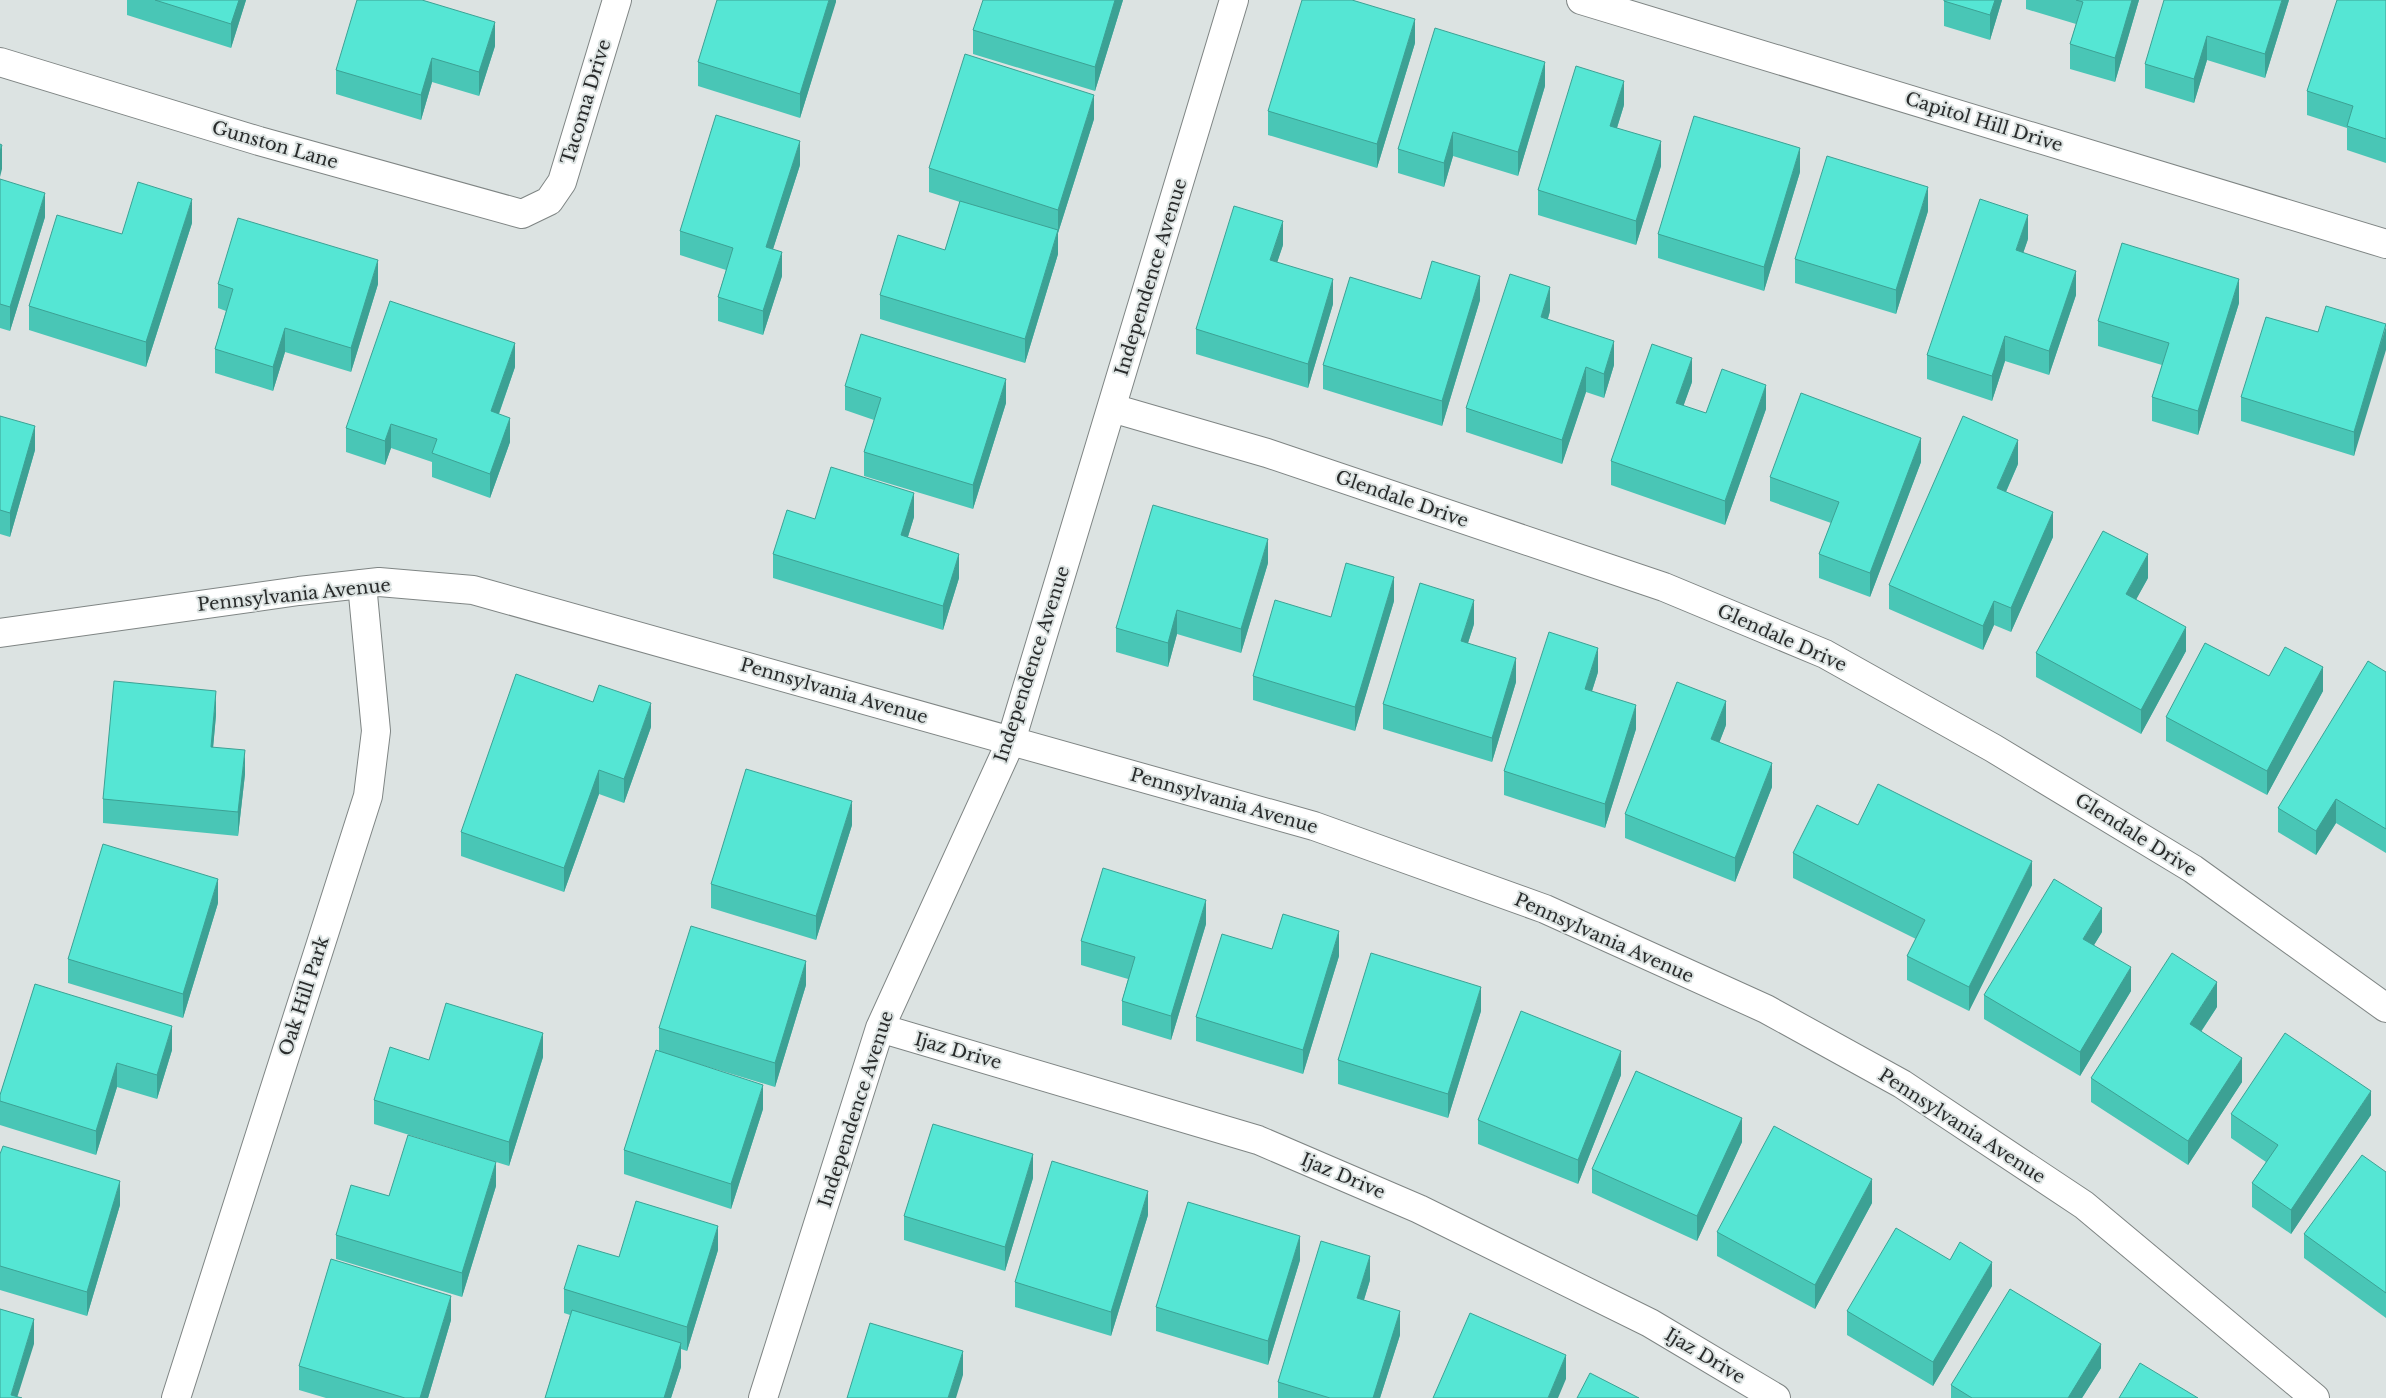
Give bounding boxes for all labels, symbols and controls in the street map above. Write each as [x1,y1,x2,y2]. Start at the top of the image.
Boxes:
street label: Tacoma Drive [557,37,615,167]
street label: Capitol Hill Drive [1903,88,2065,156]
street label: Gunston Lane [209,116,341,174]
street label: Independence Avenue [1110,176,1192,378]
street label: Glendale Drive [1333,466,1471,532]
street label: Independence Avenue [990,563,1074,765]
street label: Pennsylvania Avenue [196,574,392,616]
street label: Glendale Drive [1714,600,1850,676]
street label: Pennsylvania Avenue [738,654,930,728]
street label: Pennsylvania Avenue [1128,764,1320,838]
street label: Glendale Drive [2071,789,2201,881]
street label: Pennsylvania Avenue [1511,888,1697,988]
street label: Oak Hill Park [274,933,334,1059]
street label: Independence Avenue [814,1008,898,1210]
street label: Ijaz Drive [912,1028,1004,1074]
street label: Pennsylvania Avenue [1875,1064,2049,1188]
street label: Ijaz Drive [1298,1148,1388,1204]
street label: Ijaz Drive [1661,1324,1749,1388]

